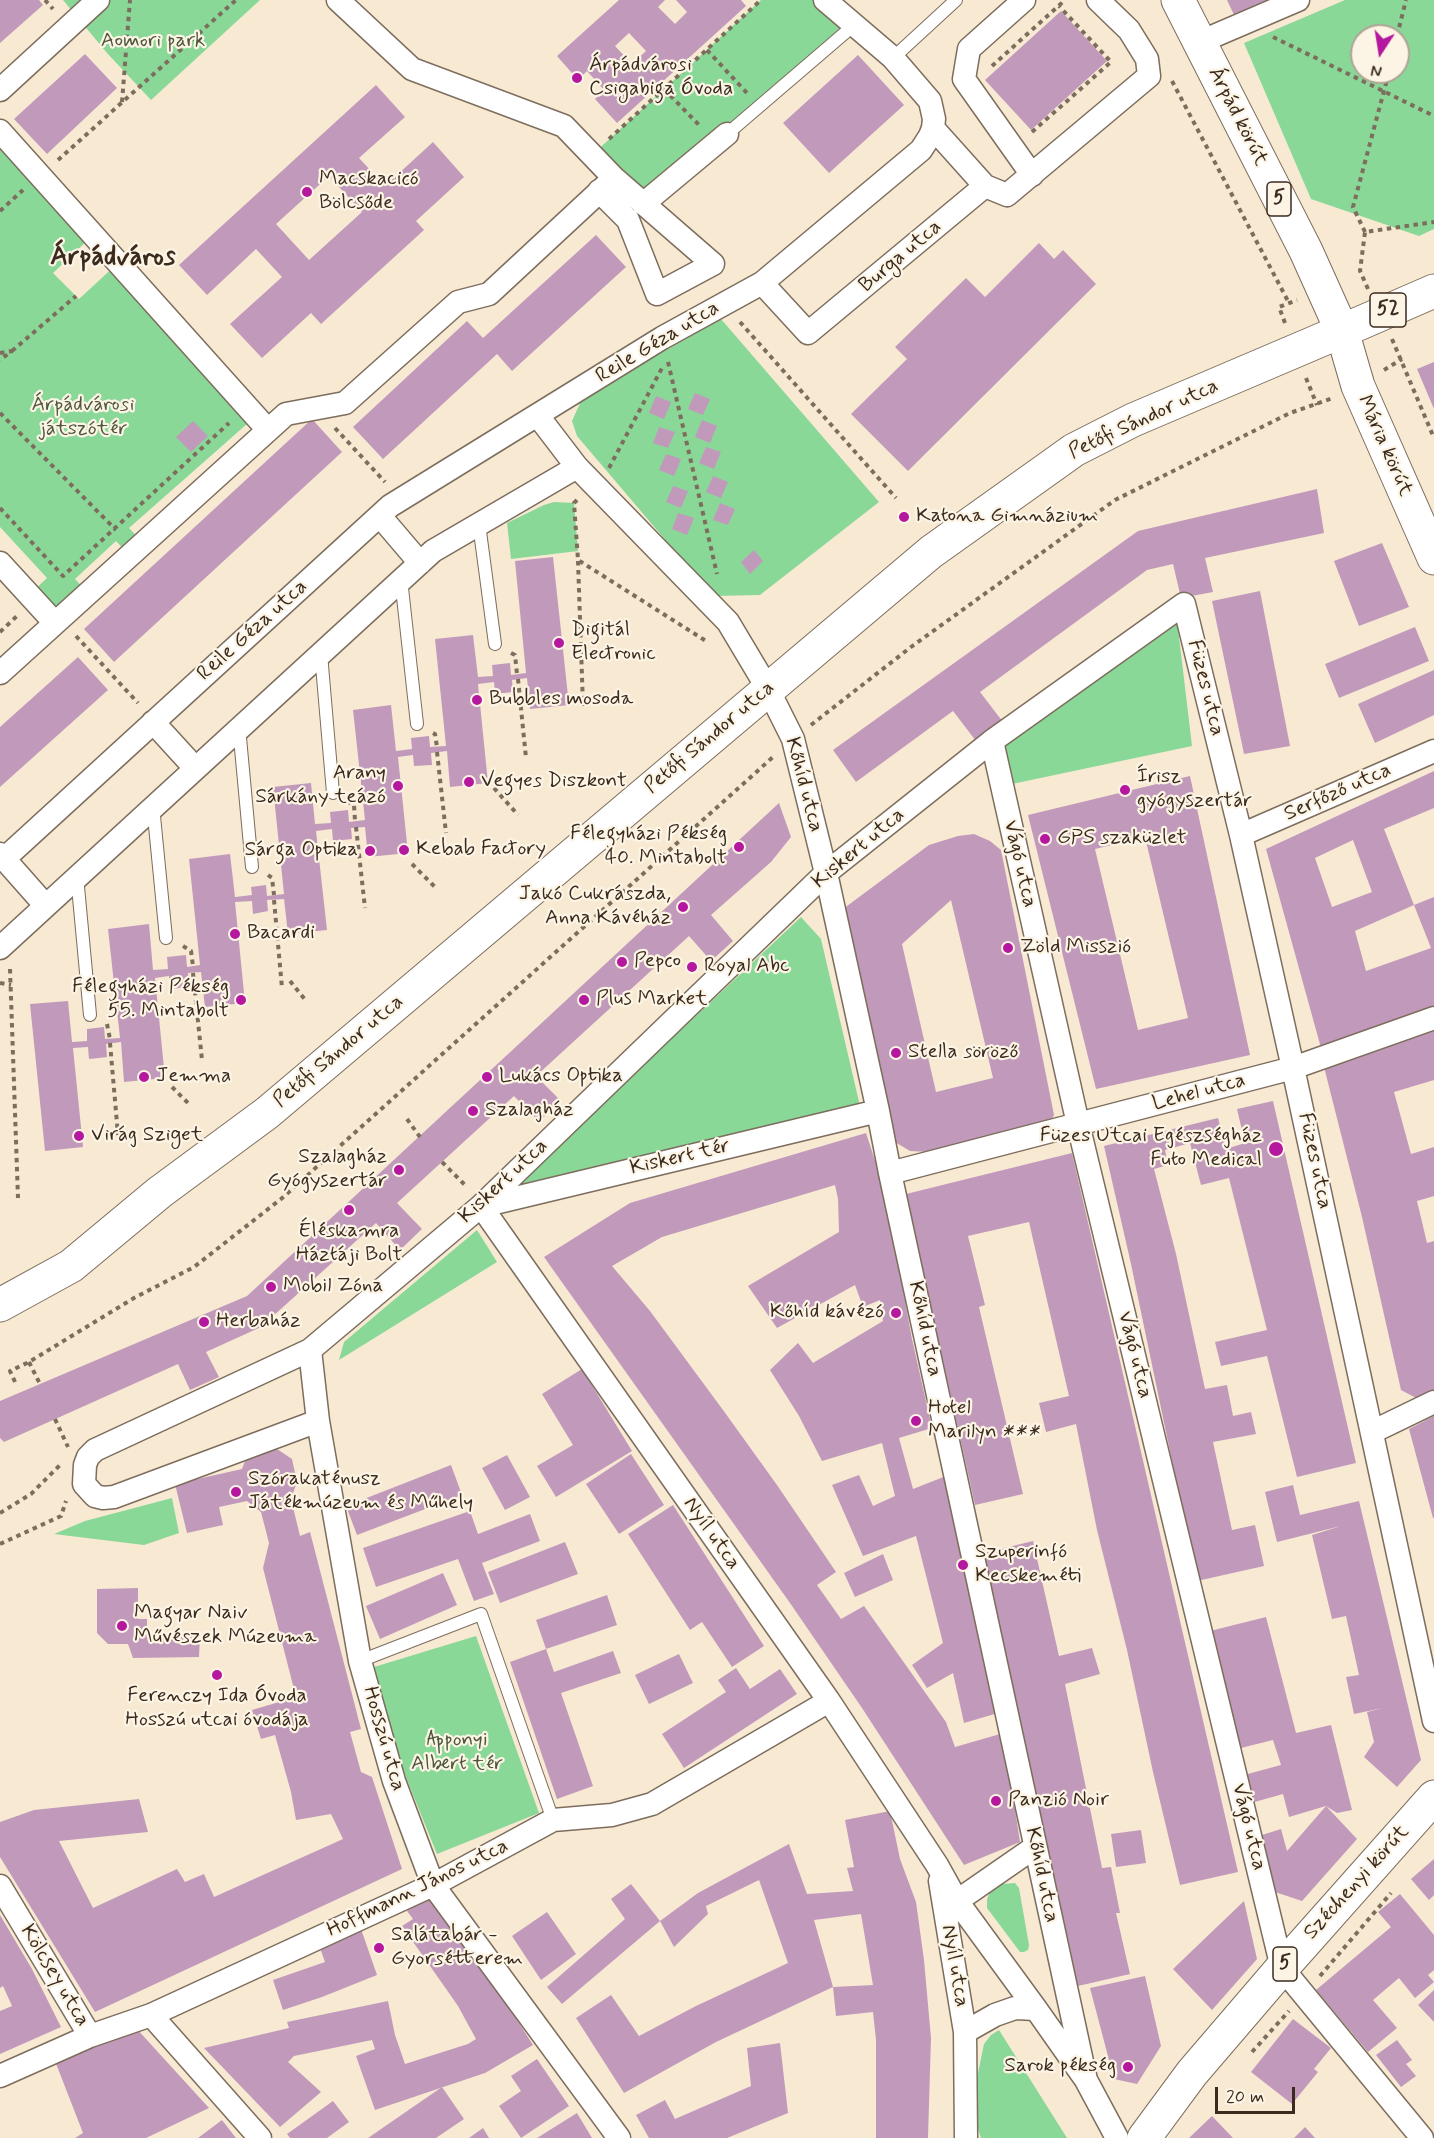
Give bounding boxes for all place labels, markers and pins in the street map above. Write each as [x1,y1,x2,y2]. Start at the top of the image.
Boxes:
place label: Árpádvárosi Csigabiga Óvoda [589,53,733,103]
marker: Árpádvárosi Csigabiga Óvoda [570,71,584,85]
place label: Macskacicó Bölcsőde [319,167,419,217]
marker: Macskacicó Bölcsőde [300,185,314,199]
place label: Katona Gimnázium [916,504,1098,530]
marker: Katona Gimnázium [897,510,911,524]
place label: Digitál Electronic [571,618,656,668]
marker: Digitál Electronic [552,636,566,650]
place label: Bubbles mosoda [489,687,633,713]
marker: Bubbles mosoda [470,693,484,707]
place label: Arany Sárkány teázó [255,761,386,811]
place label: Írisz gyógyszertár [1137,765,1252,815]
place label: Vegyes Diszkont [481,769,627,795]
marker: Vegyes Diszkont [462,775,476,789]
marker: Arany Sárkány teázó [391,779,405,793]
marker: Írisz gyógyszertár [1118,783,1132,797]
place label: Félegyházi Pékség 40. Mintabolt [570,822,727,872]
place label: GPS szaküzlet [1057,826,1186,852]
marker: GPS szaküzlet [1038,832,1052,846]
place label: Kebab Factory [416,837,546,863]
place label: Sárga Optika [244,838,358,864]
marker: Félegyházi Pékség 40. Mintabolt [732,840,746,854]
marker: Kebab Factory [397,843,411,857]
marker: Sárga Optika [363,844,377,858]
place label: Jakó Cukrászda, Anna Kávéház [519,882,671,932]
marker: Jakó Cukrászda, Anna Kávéház [676,900,690,914]
place label: Bacardi [247,921,315,947]
marker: Bacardi [228,927,242,941]
place label: Zöld Misszió [1020,935,1131,961]
marker: Zöld Misszió [1001,941,1015,955]
place label: Pepco [634,949,681,975]
place label: Royal Abc [704,954,790,980]
marker: Pepco [615,955,629,969]
marker: Royal Abc [685,960,699,974]
place label: Félegyházi Pékség 55. Mintabolt [72,975,229,1025]
place label: Plus Market [596,987,708,1013]
marker: Félegyházi Pékség 55. Mintabolt [234,993,248,1007]
marker: Plus Market [577,993,591,1007]
place label: Stella söröző [908,1040,1019,1066]
marker: Stella söröző [889,1046,903,1060]
place label: Jemma [156,1064,231,1090]
place label: Lukács Optika [499,1064,623,1090]
marker: Jemma [137,1070,151,1084]
marker: Lukács Optika [480,1070,494,1084]
place label: Szalagház [485,1098,574,1124]
marker: Szalagház [466,1104,480,1118]
place label: Virág Sziget [91,1123,203,1149]
place label: Füzes Utcai Egészségház Futo Medical [1040,1124,1262,1174]
marker: Virág Sziget [72,1129,86,1143]
marker: Füzes Utcai Egészségház Futo Medical [1267,1140,1285,1158]
place label: Szalagház Gyógyszertár [267,1145,387,1195]
marker: Szalagház Gyógyszertár [392,1163,406,1177]
marker: Éléskamra Háztáji Bolt [342,1203,356,1217]
place label: Éléskamra Háztáji Bolt [296,1219,402,1269]
place label: Mobil Zóna [283,1274,383,1300]
marker: Mobil Zóna [264,1280,278,1294]
place label: Kőhíd kávézó [770,1300,884,1326]
marker: Kőhíd kávézó [889,1306,903,1320]
place label: Herbaház [216,1309,301,1335]
marker: Herbaház [197,1315,211,1329]
place label: Hotel Marilyn *** [928,1396,1042,1446]
marker: Hotel Marilyn *** [909,1414,923,1428]
place label: Szórakaténusz Játékmúzeum és Műhely [248,1467,473,1517]
marker: Szórakaténusz Játékmúzeum és Műhely [229,1485,243,1499]
place label: Szuperinfó Kecskeméti [975,1540,1081,1590]
marker: Szuperinfó Kecskeméti [956,1558,970,1572]
place label: Magyar Naiv Művészek Múzeuma [134,1601,317,1651]
marker: Magyar Naiv Művészek Múzeuma [115,1619,129,1633]
marker: Ferenczy Ida Óvoda Hosszú utcai óvodája [210,1668,224,1682]
place label: Ferenczy Ida Óvoda Hosszú utcai óvodája [125,1684,309,1734]
place label: Panzió Noir [1008,1788,1109,1814]
marker: Panzió Noir [989,1794,1003,1808]
place label: Salátabár - Gyorsétterem [391,1923,523,1973]
marker: Salátabár - Gyorsétterem [372,1941,386,1955]
place label: Sarok pékség [1004,2054,1116,2080]
marker: Sarok pékség [1121,2060,1135,2074]

